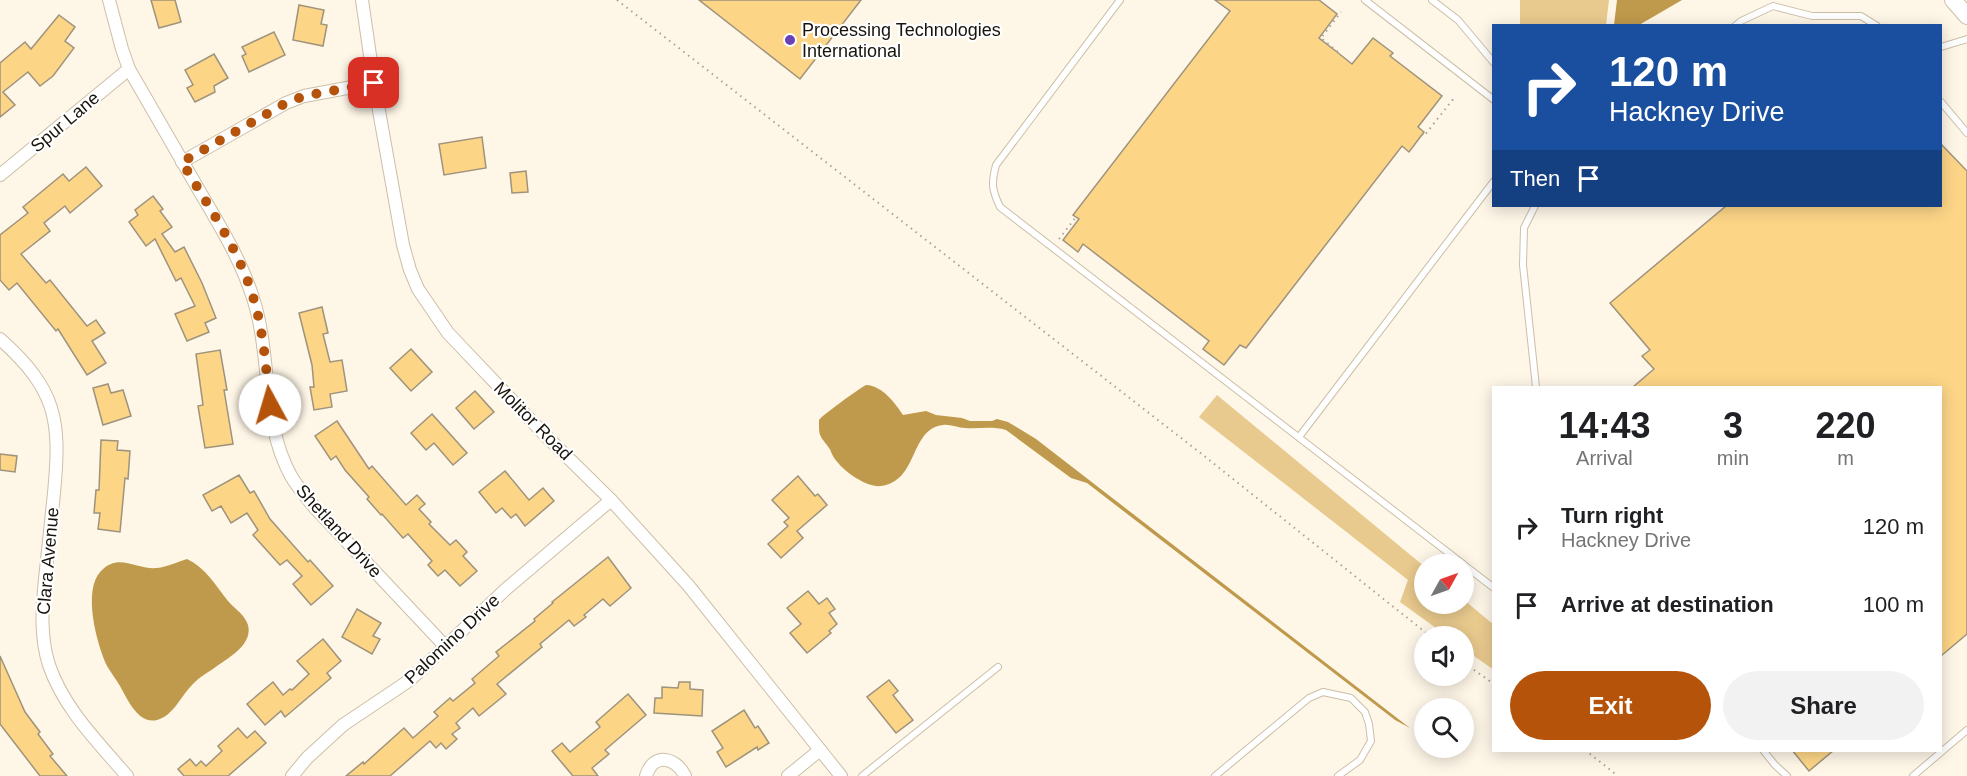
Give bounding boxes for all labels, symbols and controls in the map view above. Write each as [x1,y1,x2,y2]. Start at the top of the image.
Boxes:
place label: Processing Technologies International [802,20,1001,61]
marker: Processing Technologies International [783,33,797,47]
icon: right [1510,48,1588,126]
text: 120 m [1609,48,1728,95]
pin [348,57,399,108]
icon: arrive [357,66,390,99]
street label: Spur Lane [27,88,103,156]
text: Hackney Drive [1609,97,1785,127]
icon: arrive [1572,162,1605,195]
text: Then [1510,166,1560,191]
position arrow [238,373,302,437]
street label: Molitor Road [490,378,576,464]
text: 14:43 [1558,405,1650,446]
text: 3 [1723,405,1743,446]
text: 220 [1815,405,1876,446]
text: Arrival [1576,447,1633,469]
text: min [1717,447,1749,469]
text: m [1837,447,1854,469]
street label: Shetland Drive [292,480,386,582]
text: Turn right [1561,503,1663,528]
street label: Clara Avenue [33,506,63,616]
icon: right [1510,511,1543,544]
text: 120 m [1863,514,1924,539]
text: Hackney Drive [1561,529,1691,551]
north arrow [1414,554,1474,614]
map controls [1414,554,1474,758]
icon: arrive [1510,589,1543,622]
street label: Palomino Drive [401,590,503,688]
text: Arrive at destination [1561,592,1774,617]
text: 100 m [1863,592,1924,617]
button: sound [1414,626,1474,686]
button: Exit [1510,671,1711,740]
button: Share [1723,671,1924,740]
button: search [1414,698,1474,758]

